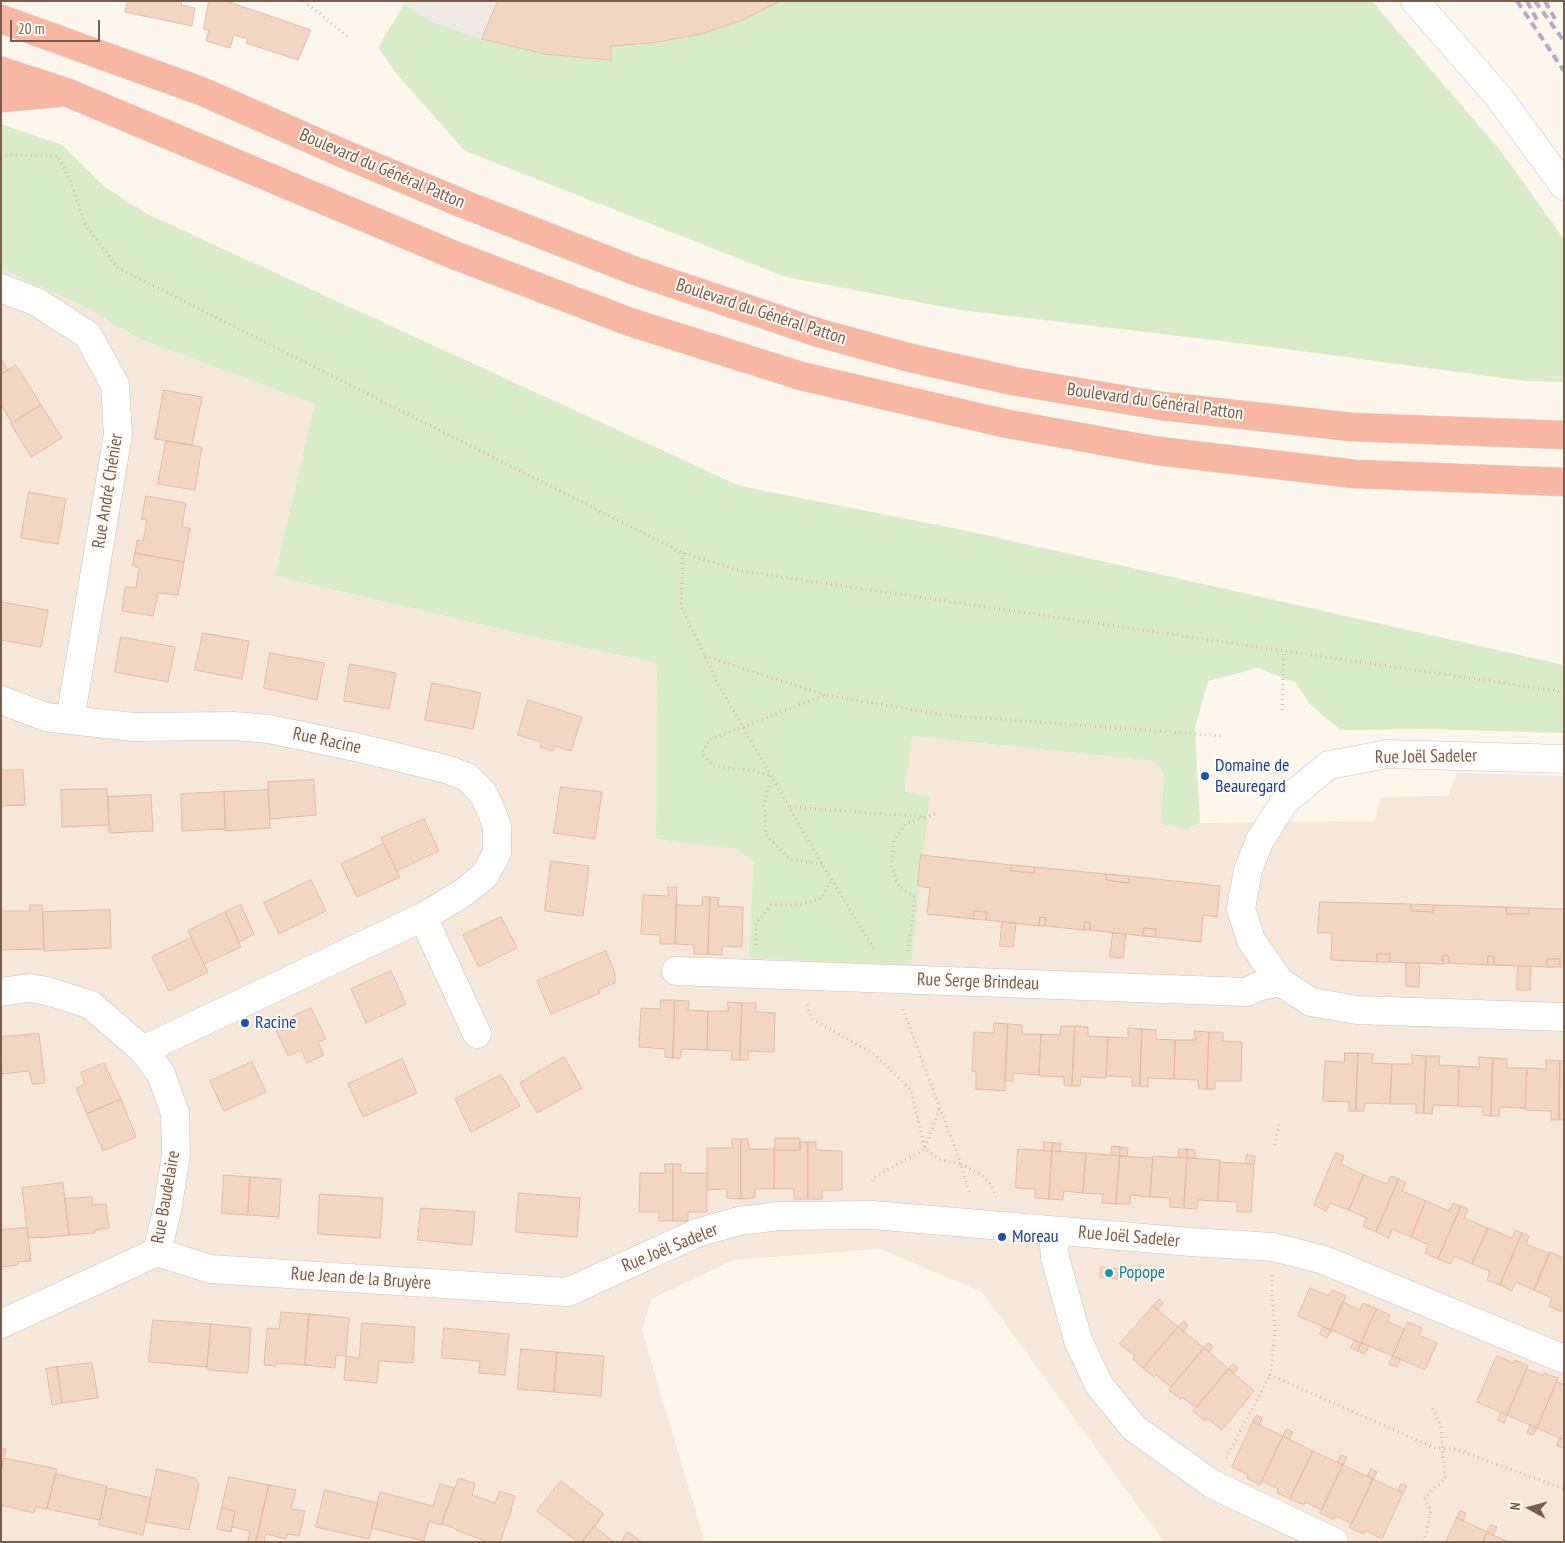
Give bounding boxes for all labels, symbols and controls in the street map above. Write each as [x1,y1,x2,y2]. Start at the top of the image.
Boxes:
scale bar [12,10,102,42]
text: 20 m [18,19,44,38]
street label: Boulevard du Général Patton [296,124,468,214]
street label: Boulevard du Général Patton [673,274,849,350]
street label: Boulevard du Général Patton [1066,379,1244,425]
street label: Rue André Chénier [88,432,128,550]
street label: Rue Racine [291,723,363,759]
street label: Rue Joël Sadeler [1375,745,1477,769]
place label: Domaine de Beauregard [1215,755,1289,798]
marker: Domaine de Beauregard [1199,770,1211,782]
street label: Rue Serge Brindeau [917,969,1039,995]
place label: Racine [255,1012,296,1034]
marker: Racine [239,1017,251,1029]
street label: Rue Baudelaire [147,1149,185,1245]
street label: Rue Joël Sadeler [619,1219,721,1277]
street label: Rue Joël Sadeler [1077,1222,1181,1252]
place label: Moreau [1012,1226,1059,1248]
marker: Moreau [996,1231,1008,1243]
place label: Popope [1119,1262,1165,1284]
street label: Rue Jean de la Bruyère [290,1263,432,1295]
marker: Popope [1103,1267,1115,1279]
north arrow [1505,1483,1555,1533]
text: N [1506,1501,1525,1511]

